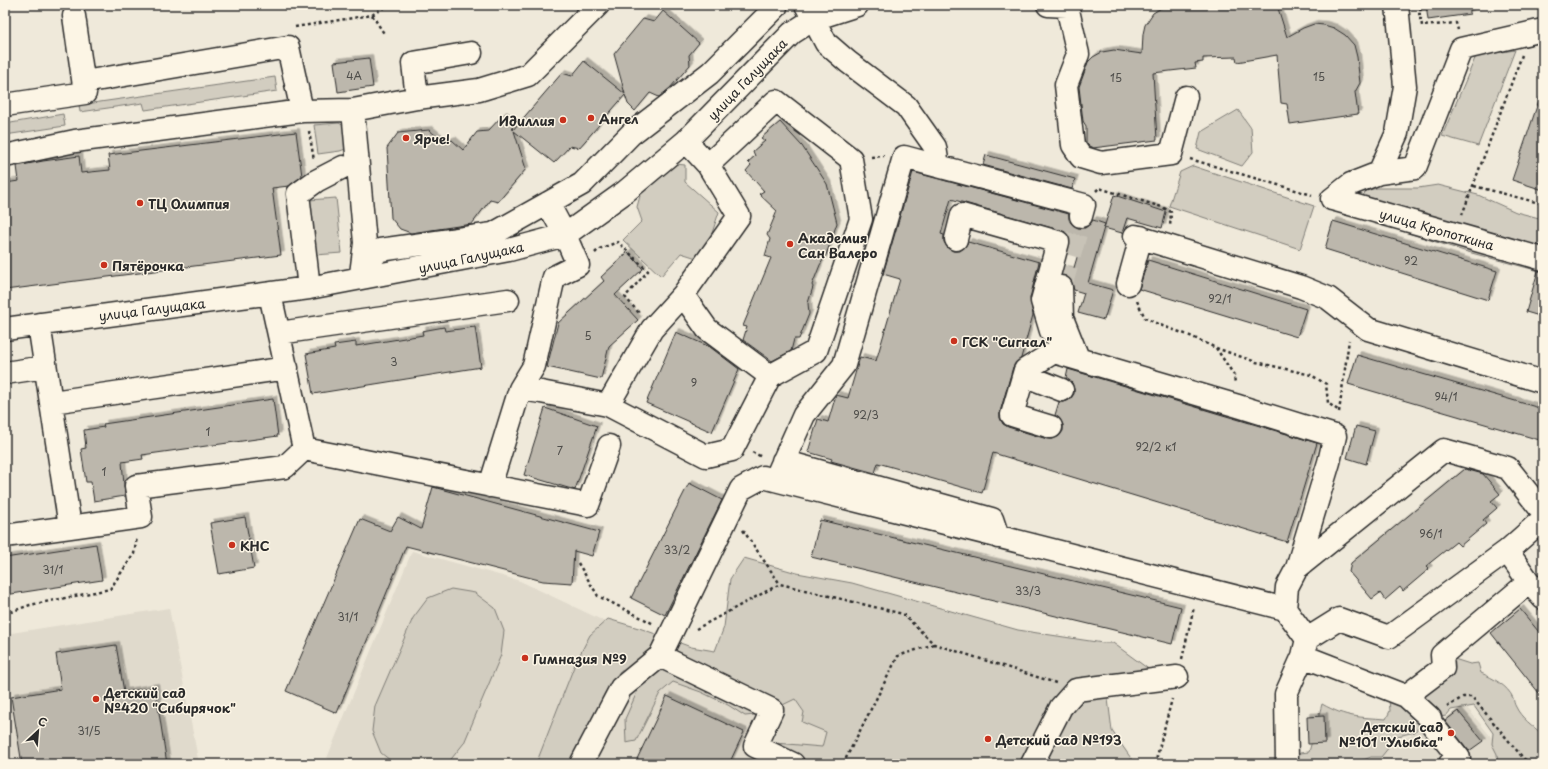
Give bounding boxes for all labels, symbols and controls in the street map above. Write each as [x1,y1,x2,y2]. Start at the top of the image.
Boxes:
street label: улица Галущака [703,33,792,124]
house number: 4А [346,67,362,84]
house number: 15 [1313,68,1325,85]
house number: 15 [1110,69,1122,86]
place label: Ангел [599,109,639,128]
place label: Идиллия [499,111,555,130]
marker: Ангел [586,113,596,123]
marker: Идиллия [558,115,568,125]
place label: Ярче! [413,129,450,148]
marker: Ярче! [401,133,411,143]
place label: ТЦ Олимпия [148,194,230,213]
marker: ТЦ Олимпия [135,198,145,208]
street label: улица Кропоткина [1377,204,1497,255]
place label: Академия Сан Валеро [798,228,877,262]
street label: улица Галущака [417,236,526,277]
marker: Академия Сан Валеро [785,239,795,249]
house number: 92 [1404,252,1418,269]
place label: Пятёрочка [112,256,184,275]
marker: Пятёрочка [99,260,109,270]
house number: 92/1 [1208,290,1232,307]
street label: улица Галущака [98,293,207,325]
house number: 5 [584,327,592,344]
place label: ГСК "Сигнал" [962,332,1052,351]
marker: ГСК "Сигнал" [949,336,959,346]
house number: 3 [390,353,398,370]
house number: 9 [691,374,697,391]
house number: 94/1 [1434,388,1458,405]
house number: 92/3 [853,406,879,423]
house number: 1 [206,423,211,440]
house number: 92/2 к1 [1135,438,1177,455]
house number: 7 [557,442,563,459]
house number: 1 [102,463,107,480]
house number: 96/1 [1419,525,1443,542]
place label: КНС [240,536,270,555]
marker: КНС [227,540,237,550]
house number: 33/2 [664,541,691,558]
house number: 31/1 [43,561,64,578]
house number: 33/3 [1015,582,1041,599]
house number: 31/1 [338,608,359,625]
place label: Гимназия №9 [533,649,627,668]
marker: Гимназия №9 [520,653,530,663]
place label: Детский сад №420 "Сибирячок" [103,683,236,717]
marker: Детский сад №420 "Сибирячок" [91,694,101,704]
north arrow [18,711,58,751]
text: С [35,712,50,731]
place label: Детский сад №101 "Улыбка" [1339,717,1443,751]
house number: 31/5 [77,722,101,739]
marker: Детский сад №101 "Улыбка" [1446,728,1456,738]
place label: Детский сад №193 [995,730,1122,749]
marker: Детский сад №193 [983,734,993,744]

